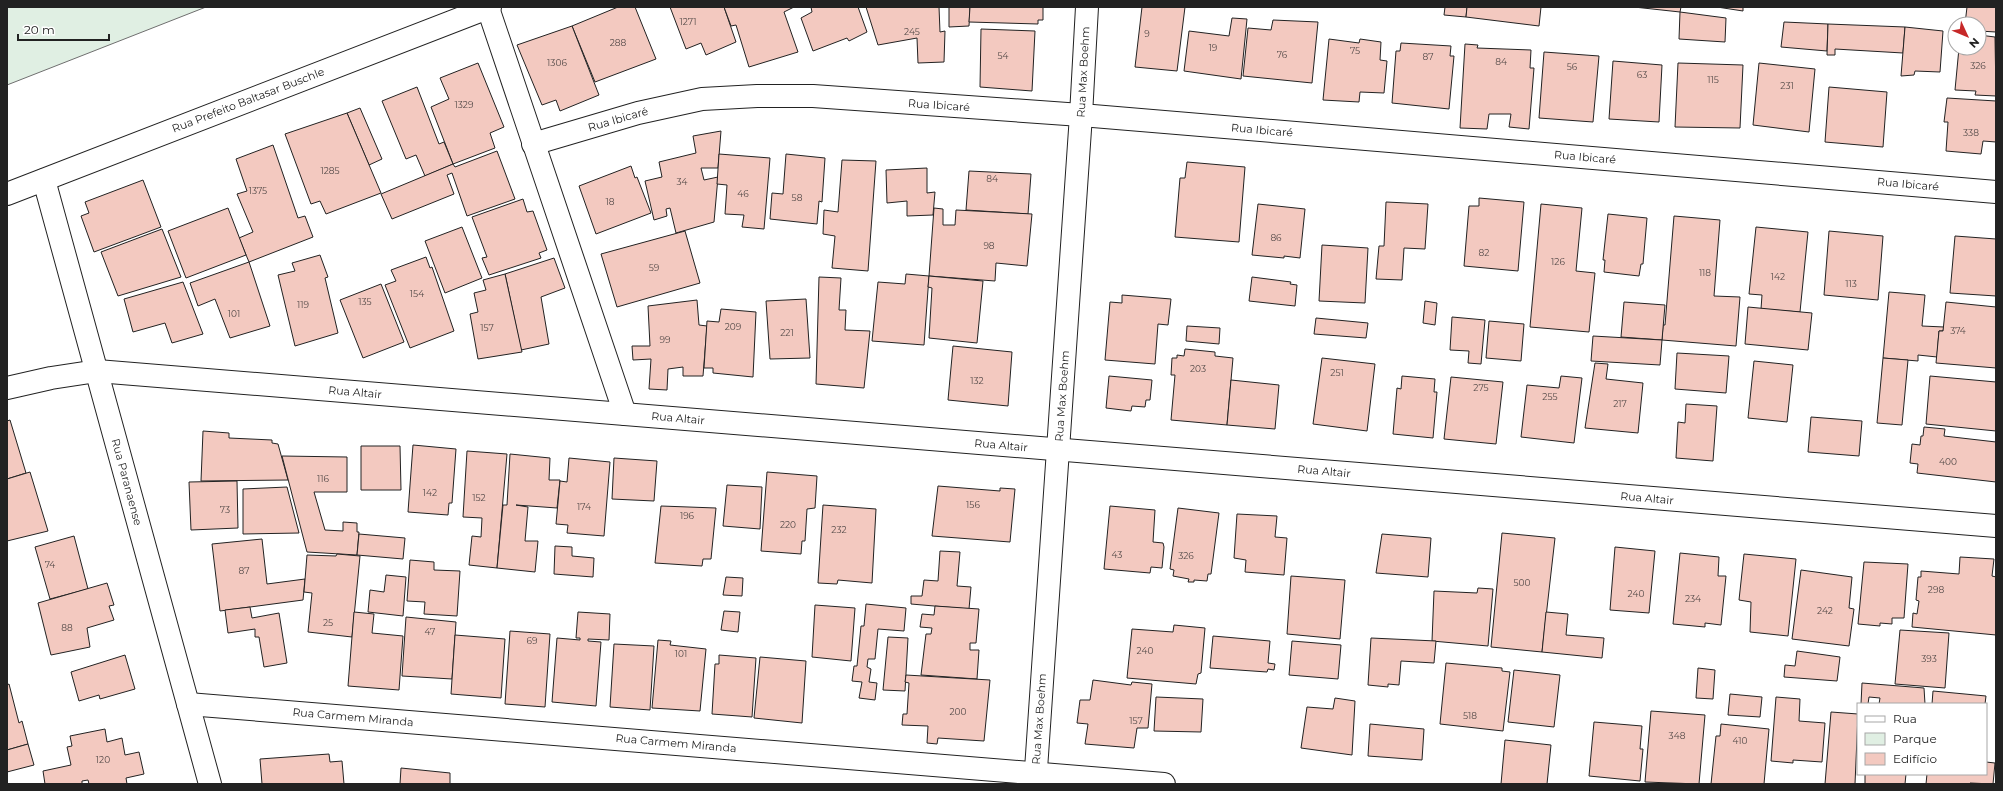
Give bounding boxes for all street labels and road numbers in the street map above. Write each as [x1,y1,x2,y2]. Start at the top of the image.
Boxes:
street label: Rua Max Boehm [1074,26,1092,118]
street label: Rua Prefeito Baltasar Buschle [170,64,327,136]
street label: Rua Ibicaré [908,96,971,114]
street label: Rua Ibicaré [586,104,650,134]
street label: Rua Ibicaré [1230,120,1294,140]
street label: Rua Ibicaré [1553,147,1617,167]
street label: Rua Ibicaré [1876,174,1940,194]
street label: Rua Max Boehm [1052,350,1072,442]
street label: Rua Altair [328,383,382,401]
street label: Rua Altair [651,409,705,427]
street label: Rua Altair [974,436,1028,454]
street label: Rua Paranaense [109,437,145,527]
street label: Rua Altair [1297,462,1351,480]
street label: Rua Altair [1620,489,1674,507]
street label: Rua Max Boehm [1029,673,1049,765]
street label: Rua Carmem Miranda [292,705,414,729]
street label: Rua Carmem Miranda [615,731,737,755]

